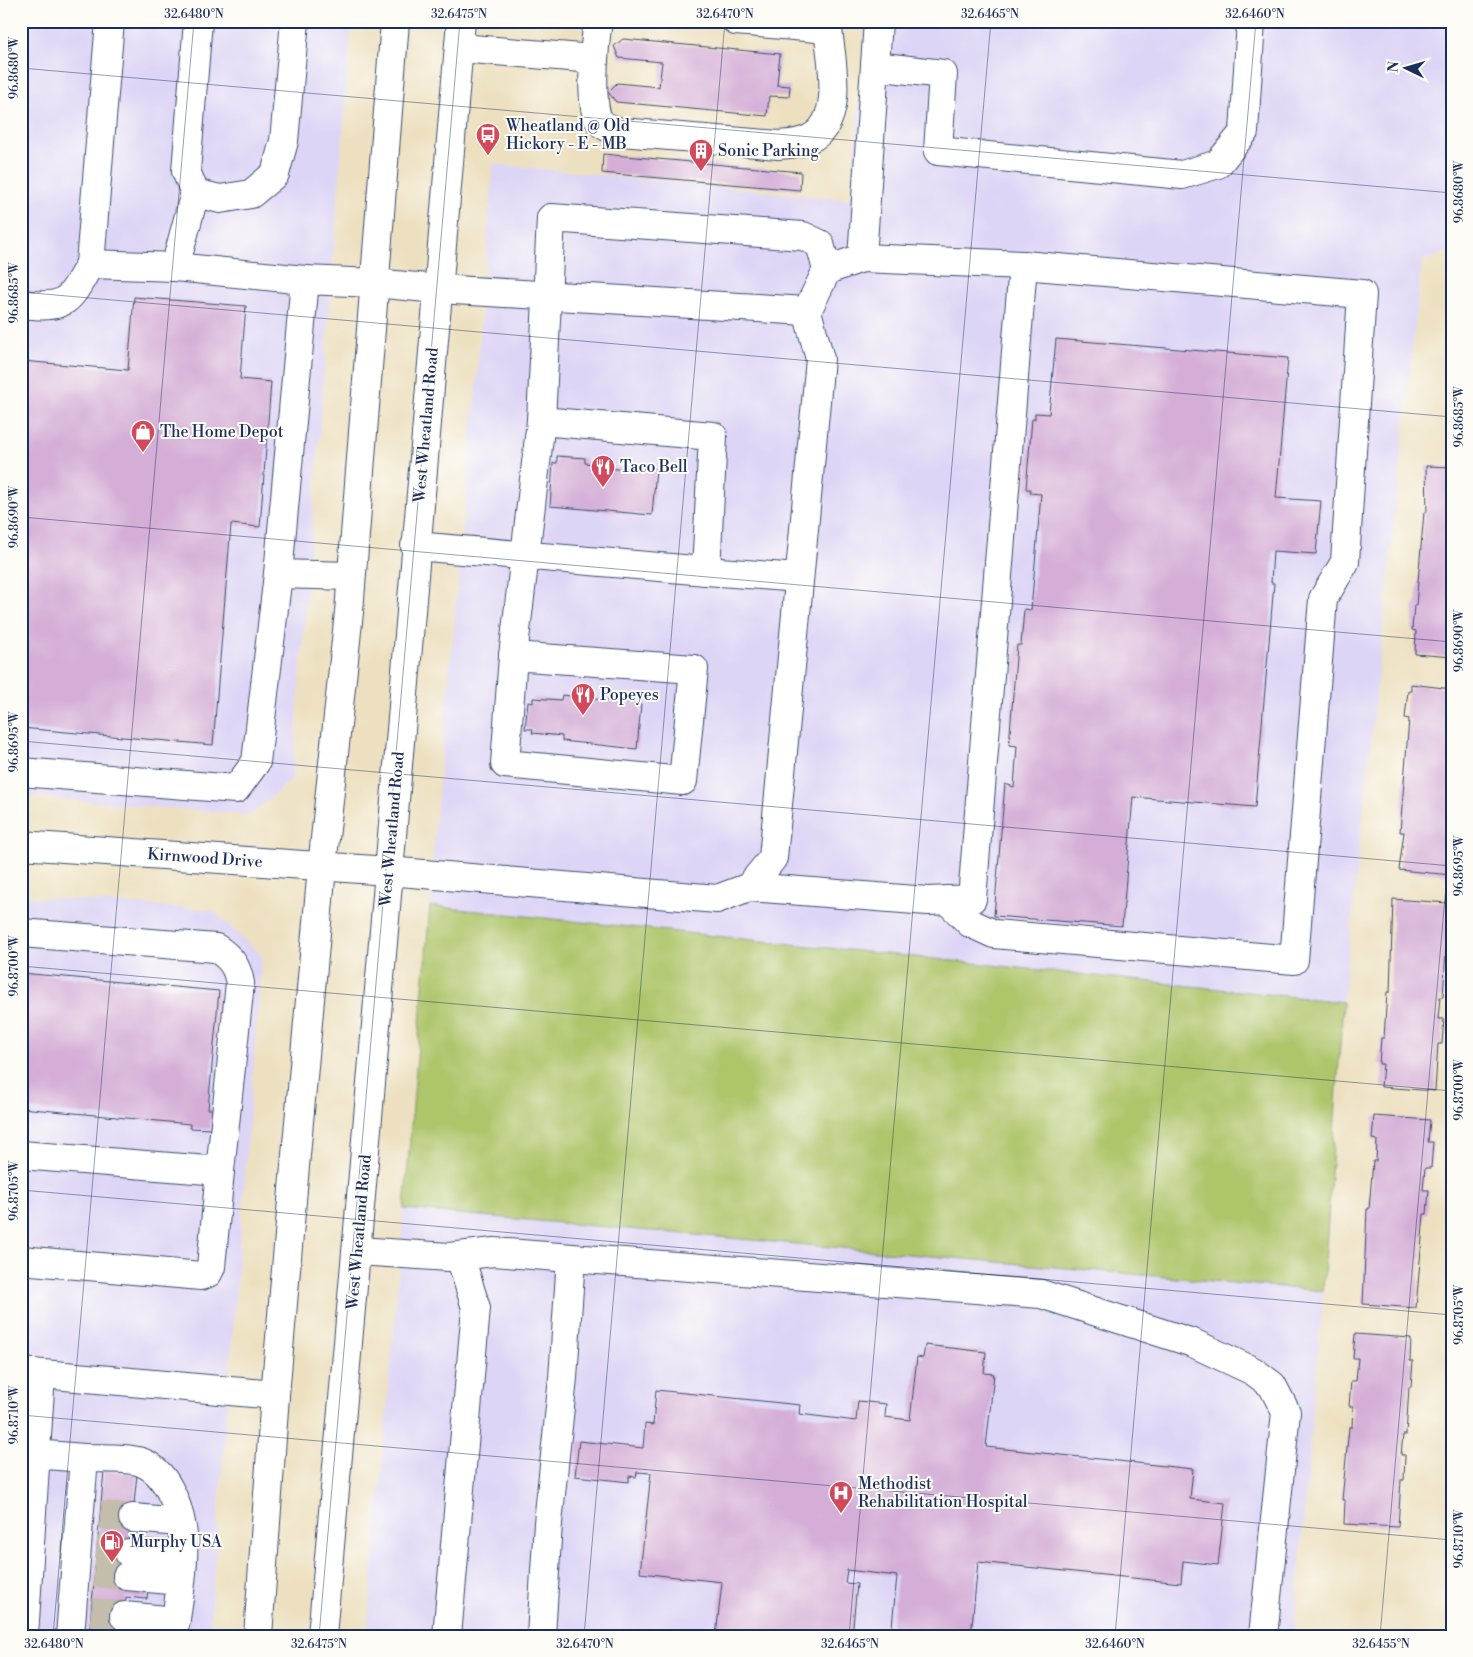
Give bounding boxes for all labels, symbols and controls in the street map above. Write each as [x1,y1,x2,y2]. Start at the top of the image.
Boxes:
text: 32.6480°N [164,7,224,22]
text: 32.6475°N [431,7,487,22]
text: 32.6470°N [696,7,754,22]
text: 32.6465°N [961,7,1019,22]
text: 32.6460°N [1225,7,1285,22]
text: 96.8680°W [7,36,22,99]
north arrow [1380,42,1430,92]
text: N [1385,61,1403,73]
place label: Wheatland @ Old Hickory - E - MB [505,116,630,154]
bus stop icon: Wheatland @ Old Hickory - E - MB [475,122,501,156]
building icon: Sonic Parking [688,138,714,172]
place label: Sonic Parking [718,141,819,161]
text: 96.8680°W [1452,160,1467,223]
text: 96.8685°W [7,261,22,324]
street label: West Wheatland Road [409,347,443,504]
text: 96.8685°W [1452,385,1467,448]
shop icon: The Home Depot [130,419,156,453]
place label: The Home Depot [160,422,284,442]
restaurant icon: Taco Bell [590,454,616,488]
place label: Taco Bell [620,457,688,477]
text: 96.8690°W [7,485,22,548]
text: 96.8690°W [1452,609,1467,672]
restaurant icon: Popeyes [570,682,596,716]
place label: Popeyes [600,685,659,705]
text: 96.8695°W [7,710,22,773]
street label: West Wheatland Road [375,751,409,908]
text: 96.8695°W [1452,834,1467,897]
street label: Kirnwood Drive [147,844,263,872]
text: 96.8700°W [7,934,22,997]
text: 96.8700°W [1452,1058,1467,1121]
street label: West Wheatland Road [342,1154,376,1311]
text: 96.8705°W [7,1160,22,1221]
text: 96.8705°W [1452,1284,1467,1345]
text: 96.8710°W [7,1384,22,1444]
place label: Methodist Rehabilitation Hospital [858,1474,1028,1512]
hospital icon: Methodist Rehabilitation Hospital [828,1480,854,1514]
text: 96.8710°W [1452,1508,1467,1568]
fuel station icon: Murphy USA [99,1529,125,1563]
place label: Murphy USA [130,1532,223,1552]
text: 32.6480°N [24,1637,84,1652]
text: 32.6475°N [291,1637,347,1652]
text: 32.6470°N [556,1637,614,1652]
text: 32.6465°N [821,1637,879,1652]
text: 32.6460°N [1085,1637,1145,1652]
text: 32.6455°N [1352,1637,1410,1652]

